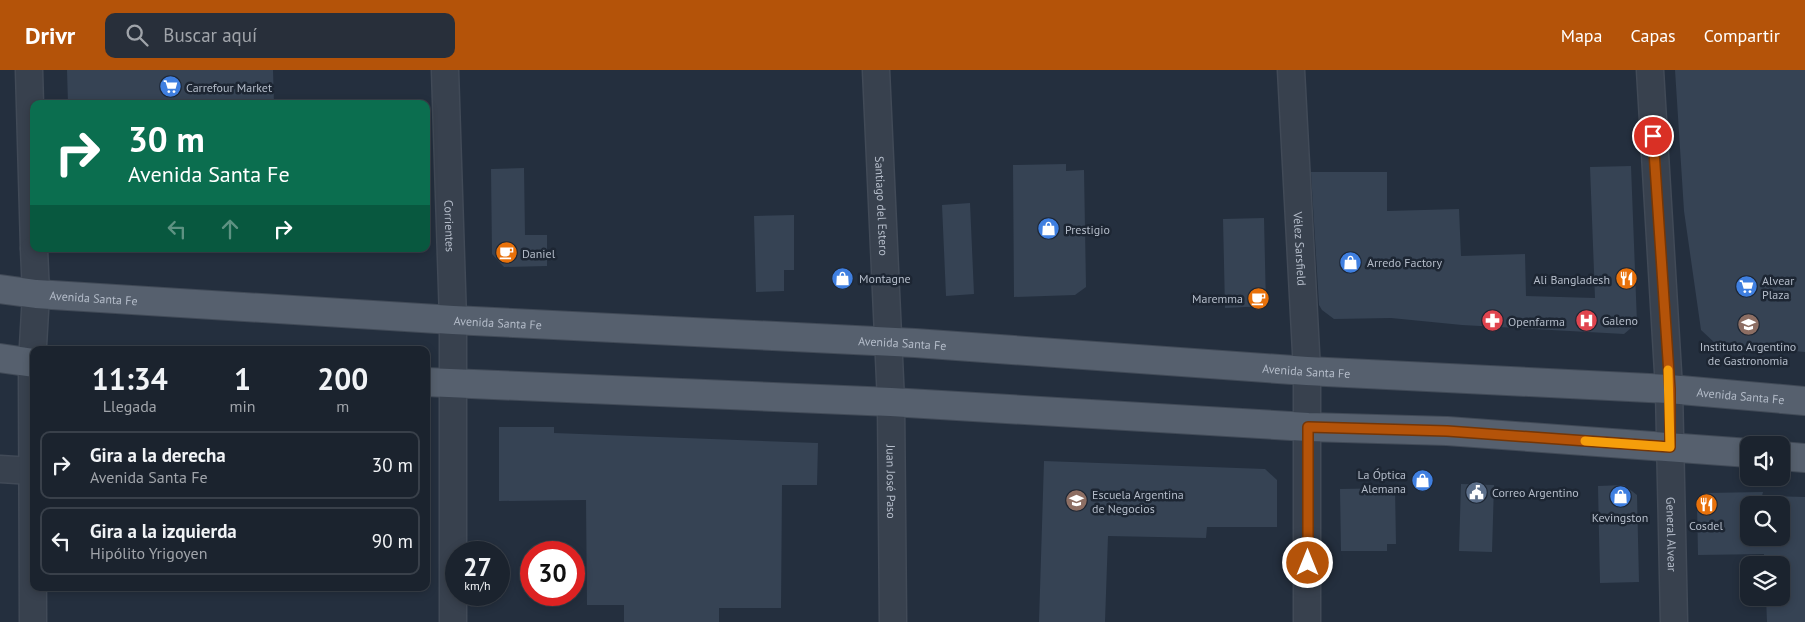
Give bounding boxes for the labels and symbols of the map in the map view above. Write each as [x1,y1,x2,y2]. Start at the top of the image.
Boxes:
supermarket icon: Carrefour Market [158,75,182,99]
place label: Carrefour Market [186,80,272,95]
pin [1632,115,1674,157]
street label: Santiago del Estero [872,156,892,256]
street label: Corrientes [442,200,458,252]
street label: Vélez Sarsfield [1291,210,1310,286]
shop icon: Prestigio [1037,217,1061,241]
place label: Prestigio [1065,222,1110,237]
cafe icon: Daniel [494,241,518,265]
place label: Daniel [522,246,556,261]
shop icon: Arredo Factory [1339,250,1363,274]
place label: Arredo Factory [1367,255,1442,270]
shop icon: Montagne [831,266,855,290]
restaurant icon: Ali Bangladesh [1614,267,1638,291]
place label: Montagne [859,271,911,286]
place label: Ali Bangladesh [1533,272,1610,287]
place label: Alvear Plaza [1762,273,1794,302]
supermarket icon: Alvear Plaza [1734,275,1758,299]
cafe icon: Maremma [1247,286,1271,310]
street label: Avenida Santa Fe [49,287,138,308]
place label: Maremma [1192,291,1243,306]
hospital icon: Galeno [1574,308,1598,332]
pharmacy icon: Openfarma [1480,309,1504,333]
street label: Avenida Santa Fe [453,313,542,332]
place label: Galeno [1602,313,1638,328]
school or university icon: Instituto Argentino de Gastronomia [1736,313,1760,337]
place label: Openfarma [1508,314,1565,329]
street label: Avenida Santa Fe [858,333,947,353]
place label: Instituto Argentino de Gastronomia [1700,339,1796,368]
street label: Avenida Santa Fe [1262,360,1351,381]
street label: Avenida Santa Fe [1696,384,1785,407]
street label: Juan José Paso [884,444,900,519]
place label: La Óptica Alemana [1358,467,1406,496]
shop icon: La Óptica Alemana [1410,469,1434,493]
public building icon: Correo Argentino [1464,480,1488,504]
shop icon: Kevingston [1608,484,1632,508]
place label: Correo Argentino [1492,485,1579,500]
place label: Escuela Argentina de Negocios [1092,487,1184,516]
school or university icon: Escuela Argentina de Negocios [1064,489,1088,513]
restaurant icon: Cosdel [1694,492,1718,516]
street label: General Alvear [1664,497,1680,572]
place label: Kevingston [1592,510,1648,525]
place label: Cosdel [1689,518,1723,533]
position arrow [1281,536,1333,588]
speed limit sign: 30 [520,541,585,606]

